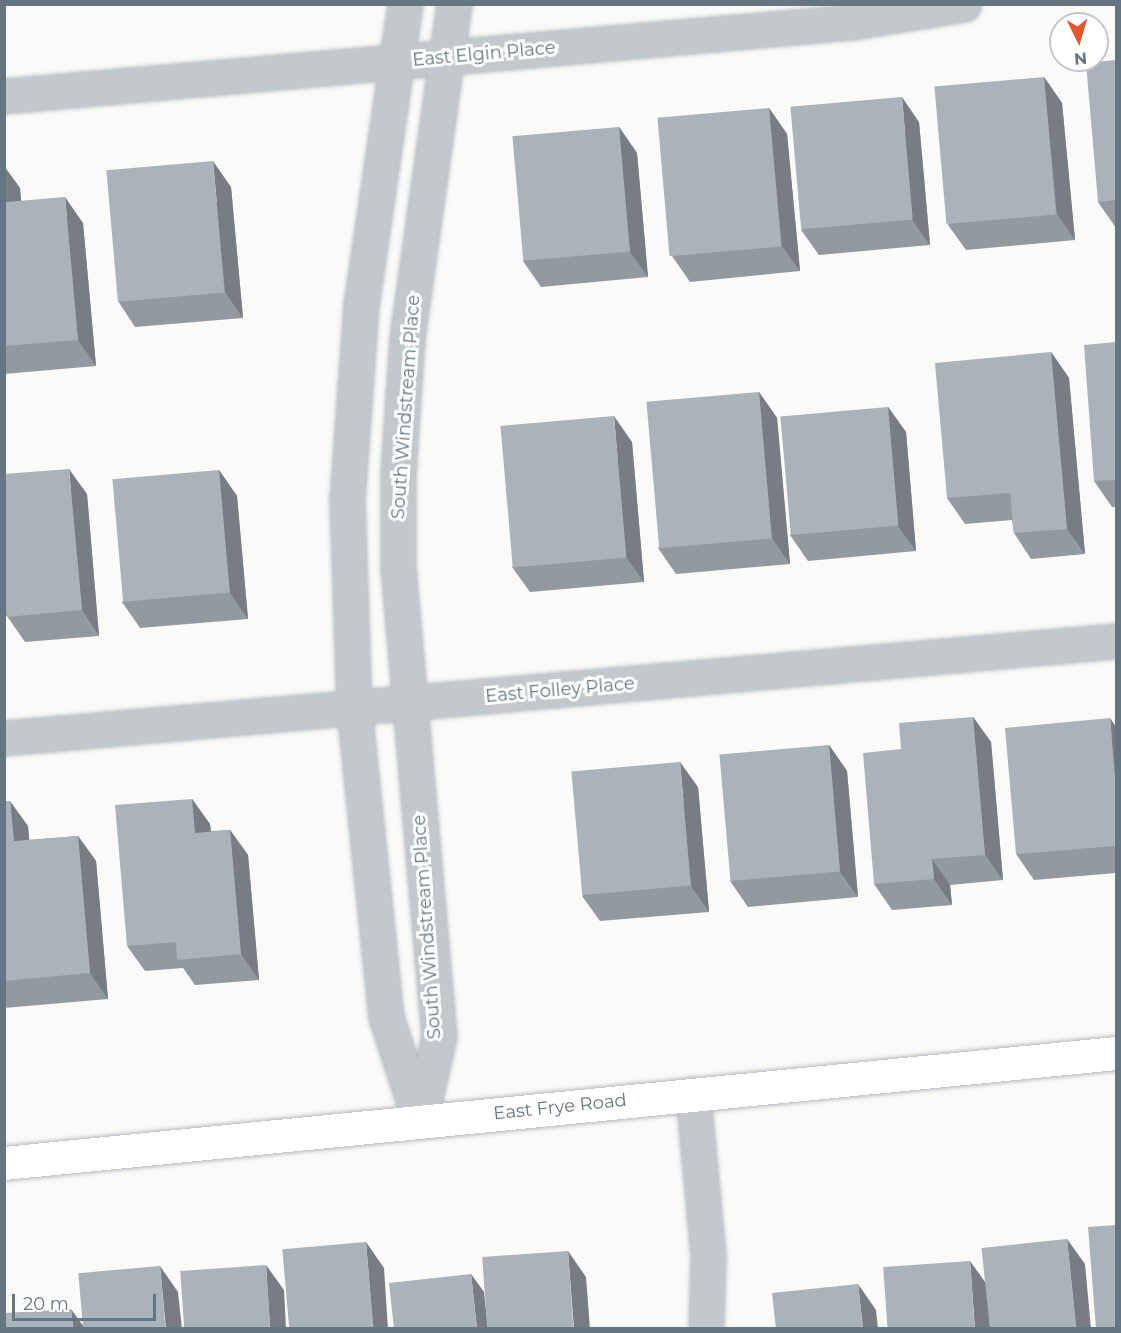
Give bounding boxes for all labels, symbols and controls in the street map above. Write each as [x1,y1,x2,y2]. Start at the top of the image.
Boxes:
north arrow [1049,12,1109,72]
street label: East Elgin Place [412,37,556,71]
text: N [1073,48,1088,68]
street label: South Windstream Place [387,294,425,520]
street label: East Folley Place [484,673,636,707]
street label: South Windstream Place [408,814,446,1040]
street label: East Frye Road [492,1089,628,1125]
scale bar [15,1282,159,1320]
text: 20 m [23,1293,69,1315]

